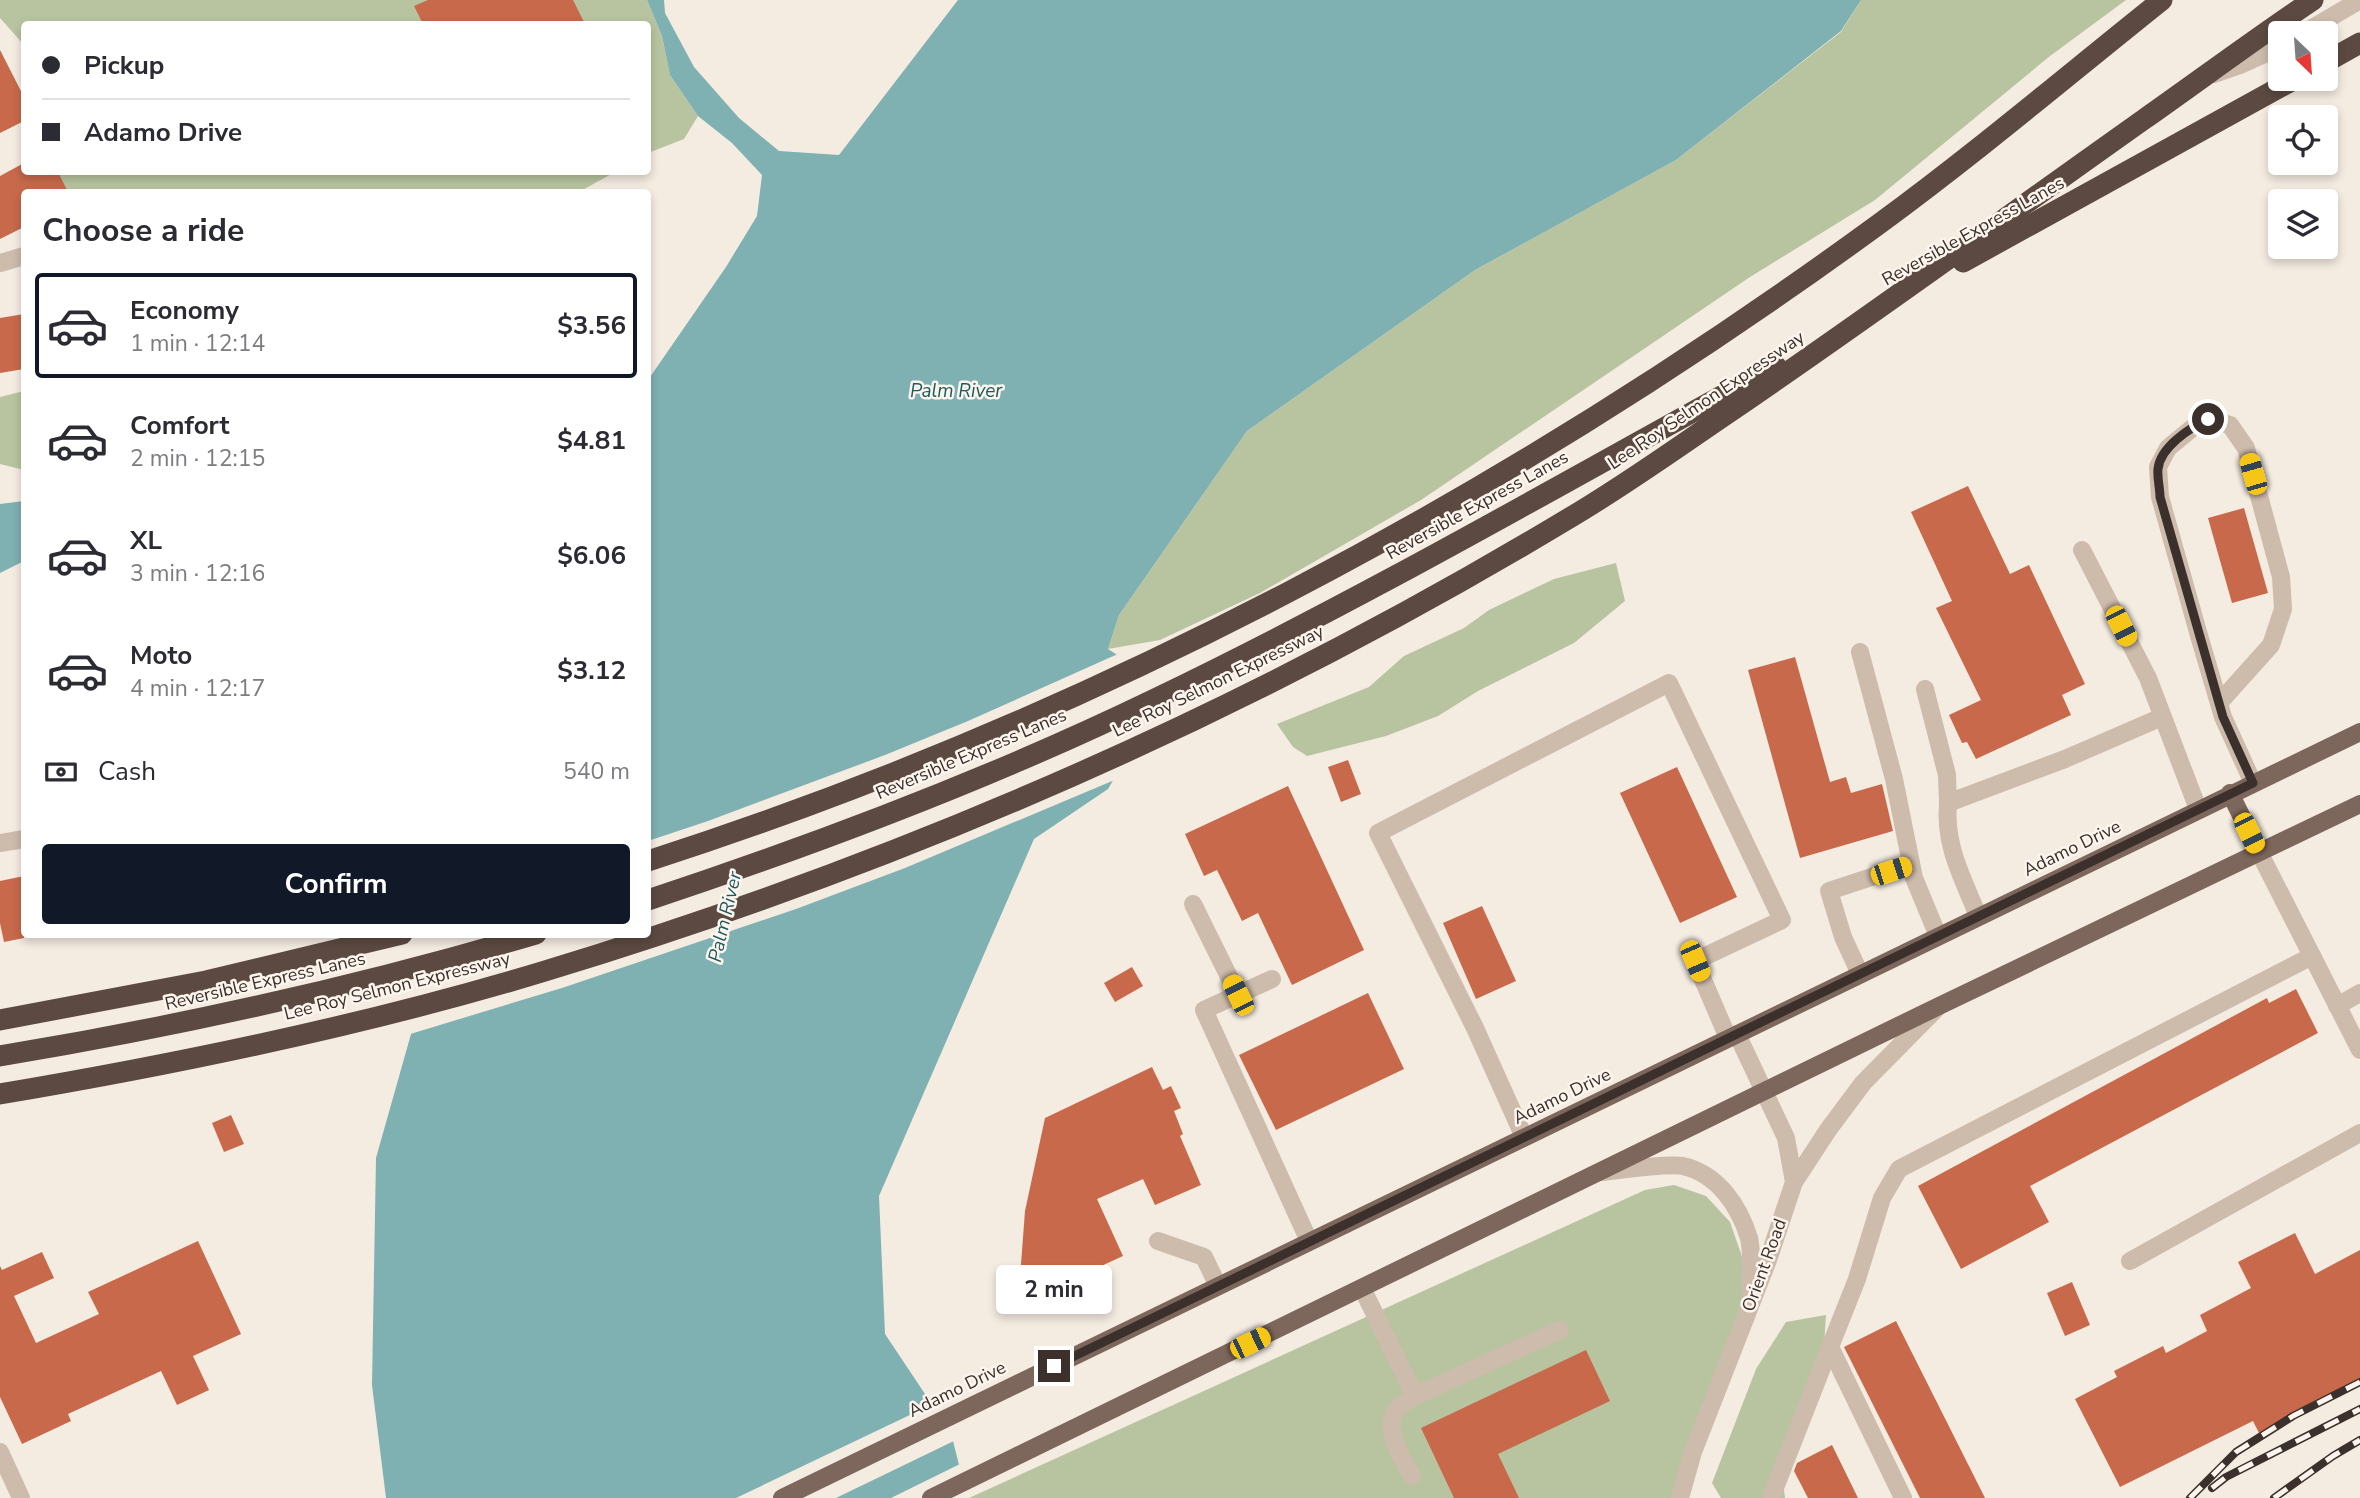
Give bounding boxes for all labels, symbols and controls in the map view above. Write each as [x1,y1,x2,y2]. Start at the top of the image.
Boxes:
north arrow [2268,21,2338,91]
map controls [2268,21,2338,259]
text: Pickup [84,48,164,83]
button: locate [2268,105,2338,175]
text: Adamo Drive [84,115,242,150]
street label: Reversible Express Lanes [1877,171,2069,291]
button: layers [2268,189,2338,259]
text: Choose a ride [42,209,244,252]
text: Economy [130,293,239,328]
icon: car [46,294,109,357]
text: $3.56 [557,308,626,343]
street label: Lee Roy Selmon Expressway [1603,325,1810,475]
text: 1 min · 12:14 [130,328,265,359]
water label: Palm River [910,378,1003,404]
route start [2192,403,2224,435]
text: Comfort [130,408,230,443]
icon: car [46,409,109,472]
text: $4.81 [557,423,626,458]
text: 2 min · 12:15 [130,443,265,474]
street label: Reversible Express Lanes [1381,445,1573,565]
car [2238,451,2269,497]
text: XL [130,523,162,558]
icon: car [46,524,109,587]
text: $6.06 [557,538,626,573]
text: 3 min · 12:16 [130,558,265,589]
car [2103,603,2140,649]
street label: Lee Roy Selmon Expressway [1108,619,1328,743]
text: Moto [130,638,192,673]
icon: car [46,639,109,702]
text: $3.12 [557,653,626,688]
text: 4 min · 12:17 [130,673,265,704]
street label: Reversible Express Lanes [872,703,1070,805]
icon: cash [42,753,80,791]
text: Cash [98,754,156,789]
text: 540 m [563,756,630,787]
car [2231,810,2268,856]
street label: Adamo Drive [2019,814,2125,882]
button: Confirm [42,844,630,924]
car [1868,855,1915,887]
water label: Palm River [702,868,748,965]
car [1678,938,1713,984]
street label: Reversible Express Lanes [162,946,368,1016]
street label: Lee Roy Selmon Expressway [281,946,513,1026]
car [1220,972,1257,1018]
street label: Adamo Drive [1509,1062,1615,1130]
street label: Orient Road [1736,1215,1792,1315]
callout: 2 min [996,1264,1112,1314]
text: 2 min [1024,1274,1084,1305]
car [1227,1324,1274,1362]
route end [1038,1350,1070,1382]
street label: Adamo Drive [904,1355,1010,1423]

